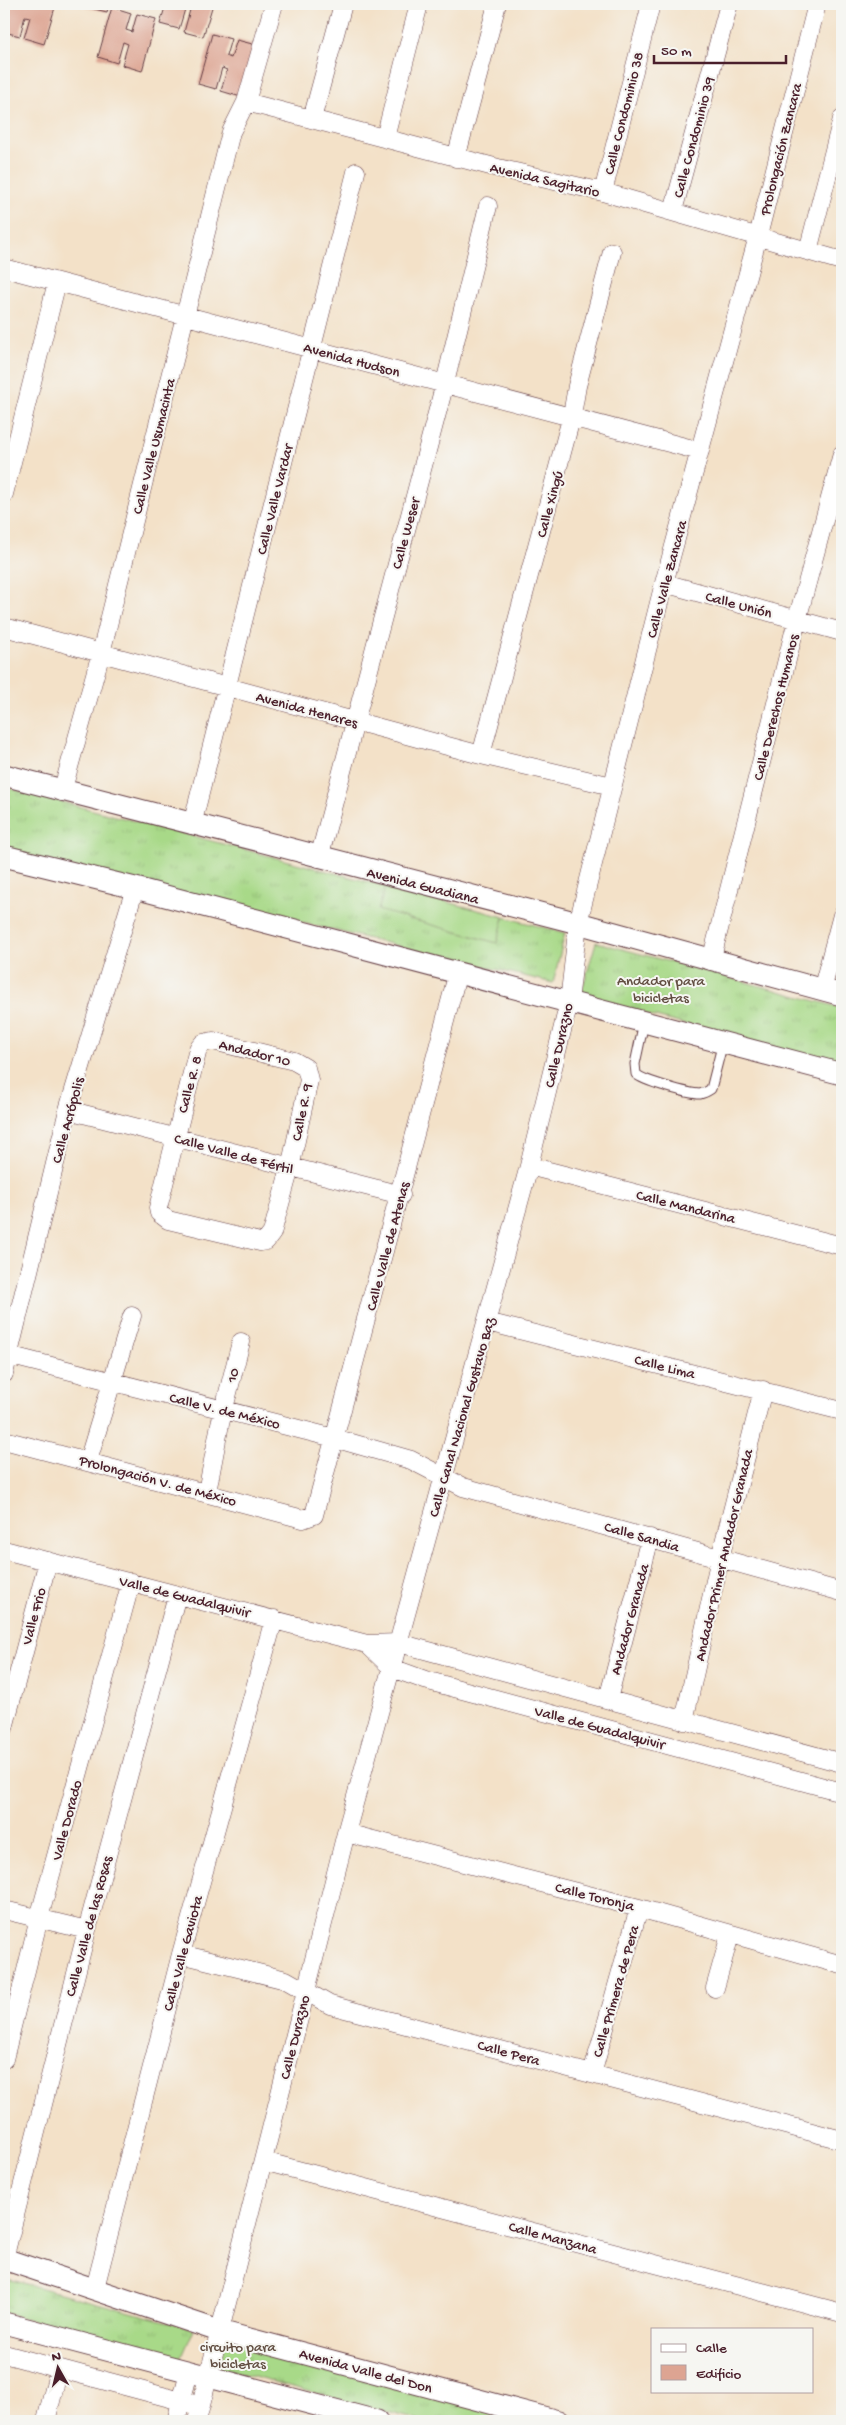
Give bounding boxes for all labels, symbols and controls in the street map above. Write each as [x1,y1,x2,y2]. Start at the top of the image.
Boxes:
scale bar [654,32,786,64]
text: 50 m [661,43,692,61]
street label: Calle Condominio 38 [601,50,649,177]
street label: Calle Condominio 39 [670,74,720,200]
street label: Prolongación Zancara [757,81,807,218]
street label: Avenida Sagitario [488,160,601,202]
street label: Avenida Hudson [301,339,402,382]
street label: Calle Valle Usumacinta [129,376,181,516]
street label: Calle Valle Vardar [253,441,299,557]
street label: Calle Xingú [533,469,568,540]
street label: Calle Weser [389,494,426,571]
street label: Calle Valle Zancara [644,518,692,640]
street label: Calle Unión [703,588,774,623]
street label: Calle Derechos Humanos [750,632,804,782]
street label: Avenida Henares [254,689,360,733]
street label: Avenida Guadiana [365,864,481,910]
park label: Andador para bicicletas [617,973,706,1008]
street label: Calle Durazno [541,1001,578,1090]
street label: Andador 10 [217,1036,293,1072]
street label: Calle R. 8 [175,1054,207,1115]
street label: Calle Acrópolis [49,1075,89,1166]
street label: Calle R. 9 [289,1082,317,1143]
street label: Calle Valle de Fértil [172,1130,295,1179]
street label: Calle Valle de Atenas [363,1180,415,1313]
street label: Calle Mandarina [634,1187,738,1229]
street label: Calle Canal Nacional Gustavo Baz [426,1315,500,1519]
street label: Calle Lima [632,1352,697,1384]
street label: 10 [223,1366,245,1386]
street label: Calle V. de México [167,1390,282,1434]
street label: Andador Primer Andador Granada [692,1447,758,1663]
street label: Prolongación V. de México [76,1452,238,1512]
street label: Calle Sandia [602,1519,682,1557]
street label: Andador Granada [607,1561,655,1677]
street label: Valle de Guadalquivir [116,1573,254,1623]
street label: Valle Frio [18,1586,51,1648]
street label: Valle de Guadalquivir [531,1703,668,1755]
street label: Valle Dorado [48,1778,87,1864]
street label: Calle Valle de las Rosas [63,1854,117,1999]
street label: Calle Toronja [553,1879,637,1917]
street label: Calle Valle Gaviota [160,1893,208,2013]
street label: Calle Primera de Pera [589,1923,645,2060]
street label: Calle Durazno [277,1993,315,2082]
street label: Calle Pera [475,2037,542,2071]
street label: Calle Manzana [506,2219,599,2260]
legend [651,2328,814,2392]
park label: circuito para bicicletas [200,2339,277,2374]
text: Calle [696,2340,727,2358]
north arrow [32,2342,82,2392]
street label: Avenida Valle del Don [297,2346,434,2398]
text: N [51,2349,62,2367]
text: Edificio [696,2366,742,2384]

